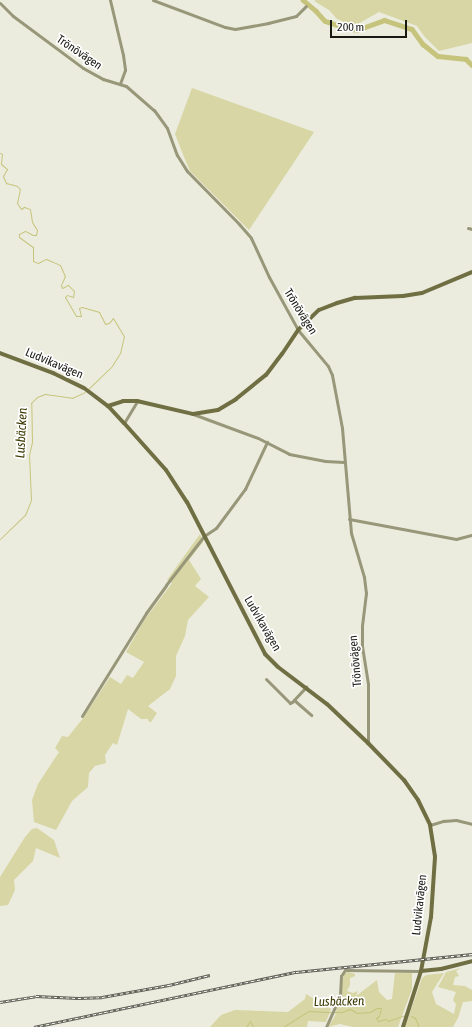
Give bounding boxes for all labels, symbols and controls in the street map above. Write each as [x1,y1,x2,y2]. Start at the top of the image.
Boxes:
scale bar [332,12,409,38]
text: 200 m [337,20,364,34]
street label: Trönövägen [54,33,104,73]
street label: Trönövägen [280,286,320,338]
street label: Ludvikavägen [23,345,85,383]
water label: Lusbäcken [13,407,31,459]
street label: Ludvikavägen [240,594,284,654]
street label: Trönövägen [347,635,365,687]
street label: Ludvikavägen [410,874,430,936]
water label: Lusbäcken [314,994,364,1010]

